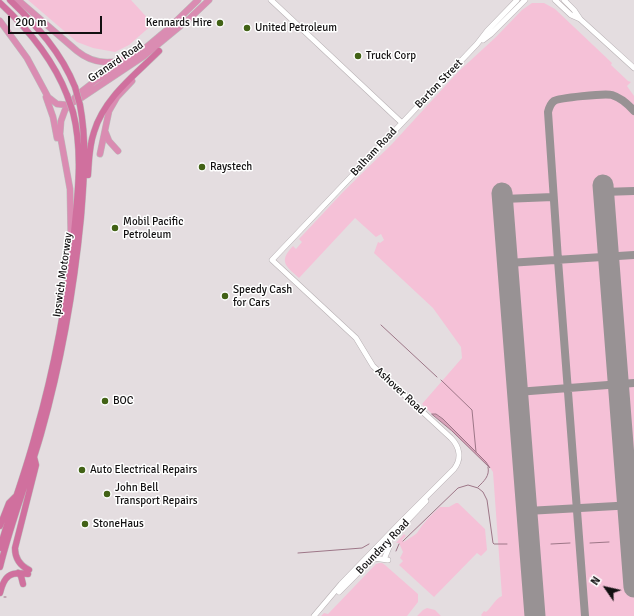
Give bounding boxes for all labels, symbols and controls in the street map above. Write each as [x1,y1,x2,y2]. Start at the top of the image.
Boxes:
scale bar [10,8,104,34]
text: 200 m [15,15,47,30]
place label: Kennards Hire [146,16,212,30]
marker: Kennards Hire [215,18,225,28]
place label: United Petroleum [255,21,337,35]
marker: United Petroleum [242,23,252,33]
street label: Granard Road [86,39,146,85]
place label: Truck Corp [366,49,416,63]
marker: Truck Corp [353,51,363,61]
street label: Barton Street [412,57,466,111]
street label: Balham Road [348,125,400,179]
place label: Raystech [210,160,252,174]
marker: Raystech [197,162,207,172]
place label: Mobil Pacific Petroleum [123,215,183,241]
marker: Mobil Pacific Petroleum [110,223,120,233]
street label: Ipswich Motorway [51,232,75,318]
place label: Speedy Cash for Cars [233,283,292,309]
marker: Speedy Cash for Cars [220,291,230,301]
street label: Ashover Road [372,365,428,417]
place label: BOC [113,394,133,408]
marker: BOC [100,396,110,406]
place label: Auto Electrical Repairs [90,463,197,477]
marker: Auto Electrical Repairs [77,465,87,475]
place label: John Bell Transport Repairs [115,481,198,507]
marker: John Bell Transport Repairs [102,489,112,499]
place label: StoneHaus [93,517,144,531]
street label: Boundary Road [354,517,412,577]
marker: StoneHaus [80,519,90,529]
north arrow [586,568,626,608]
text: N [588,574,603,588]

